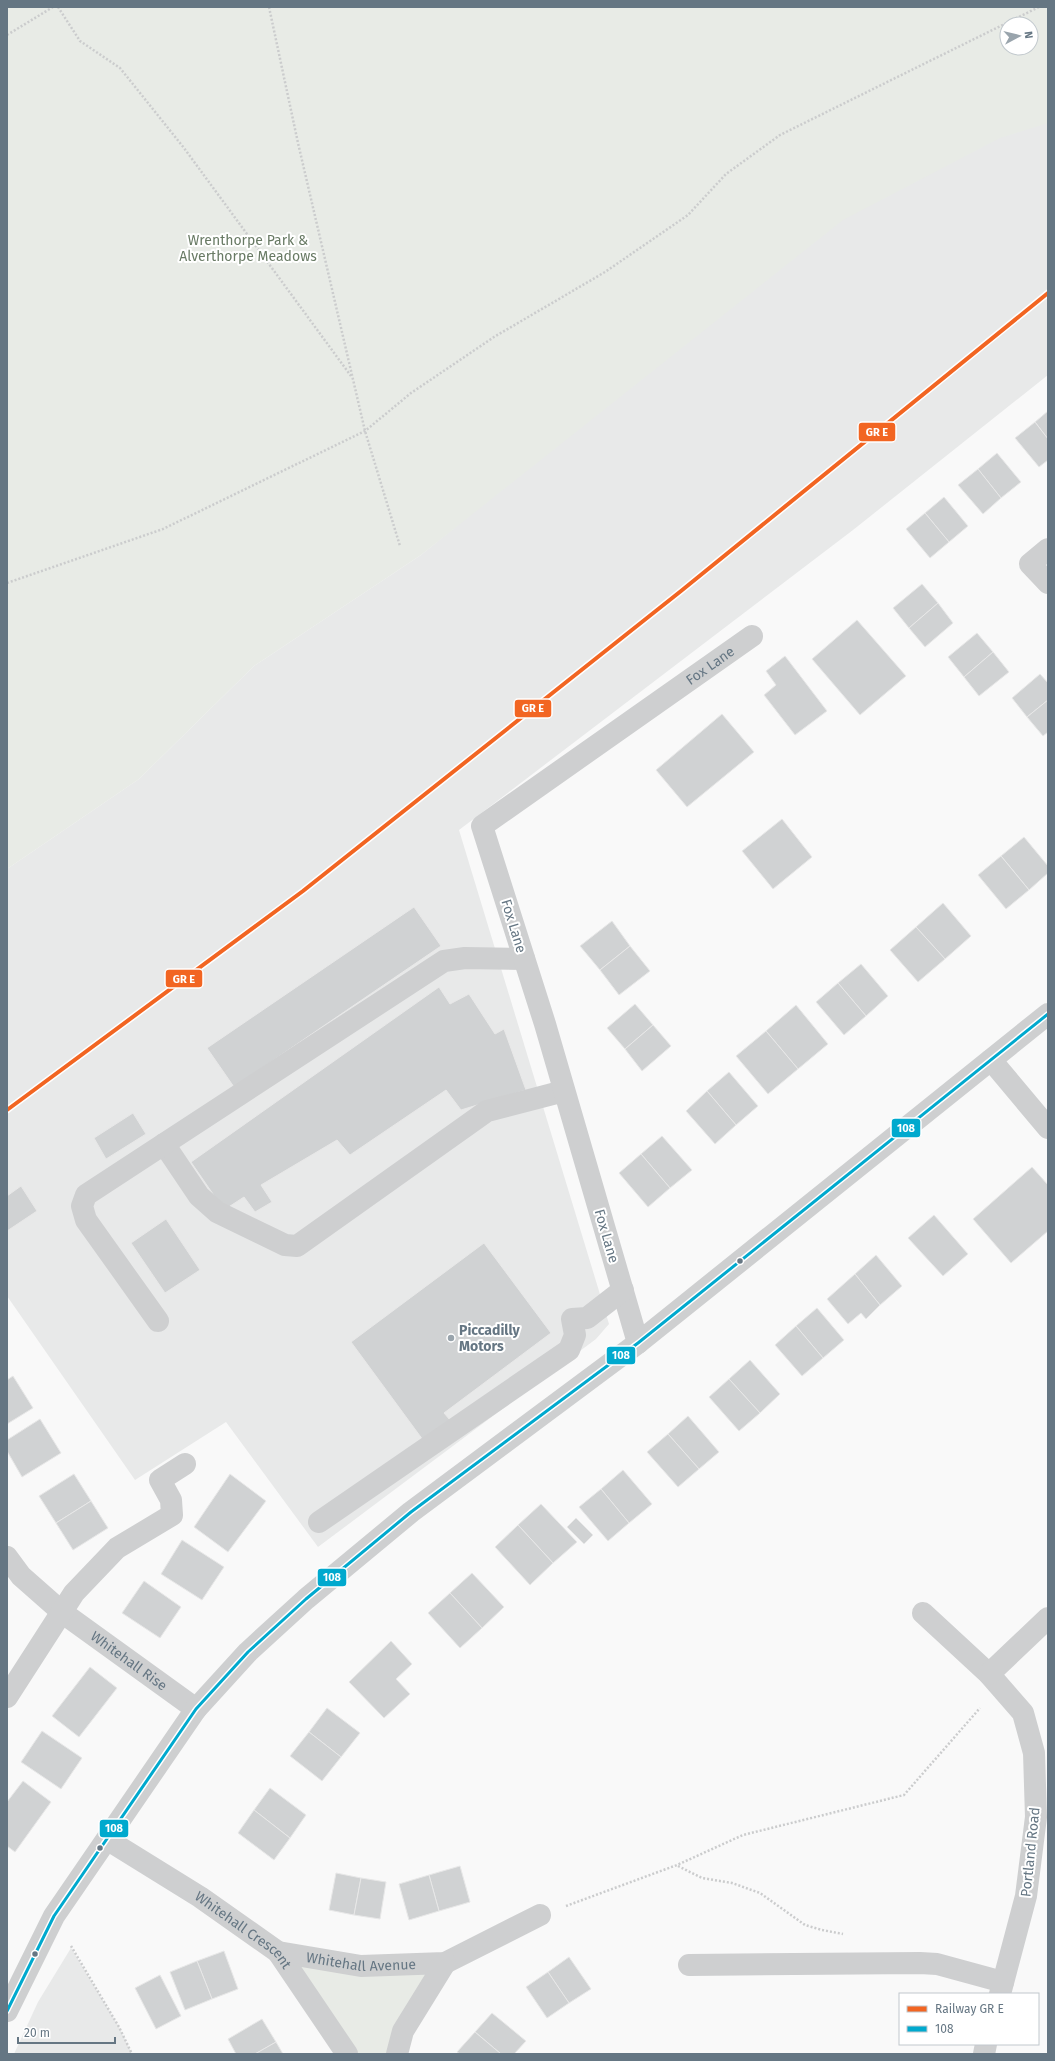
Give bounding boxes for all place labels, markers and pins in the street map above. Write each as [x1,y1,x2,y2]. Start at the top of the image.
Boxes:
unlabelled marker [735,1256,745,1266]
place label: Piccadilly Motors [459,1322,521,1355]
marker: Piccadilly Motors [446,1333,456,1343]
unlabelled marker [95,1843,105,1853]
unlabelled marker [30,1949,40,1959]

